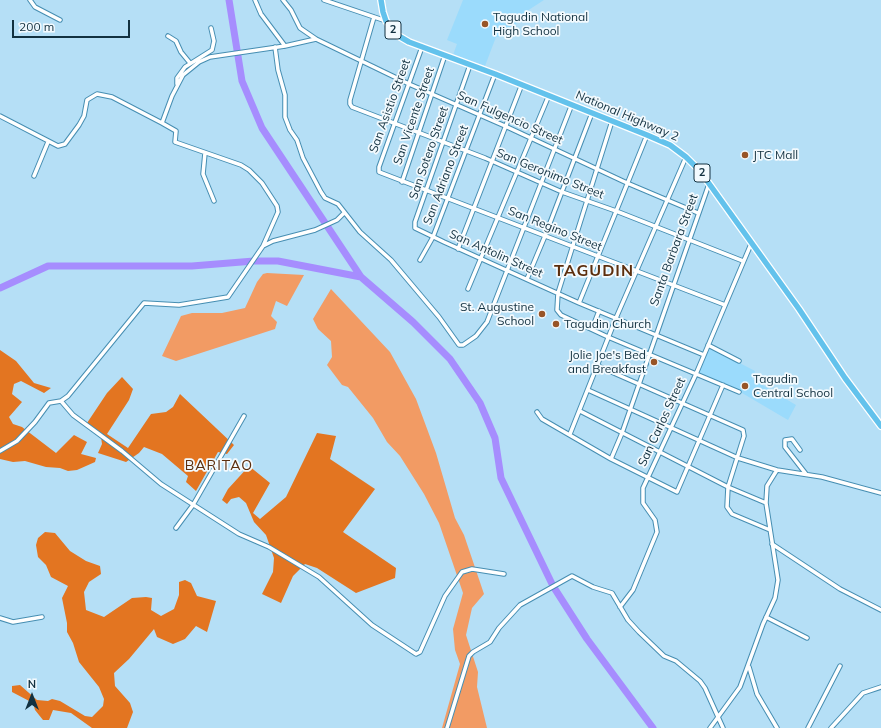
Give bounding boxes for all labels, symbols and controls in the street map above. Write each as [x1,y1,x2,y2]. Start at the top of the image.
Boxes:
place label: Tagudin National High School [493,10,588,38]
scale bar [14,12,132,38]
text: 200 m [19,19,54,34]
marker: Tagudin National High School [480,19,490,29]
road number: 2 [385,21,401,39]
street label: San Asistio Street [366,57,414,155]
street label: San Vicente Street [391,65,437,167]
street label: San Fulgencio Street [455,88,565,148]
street label: National Highway 2 [573,88,681,144]
street label: San Sotero Street [406,105,452,201]
street label: San Adriano Street [420,123,472,227]
street label: San Geronimo Street [494,146,606,202]
place label: JTC Mall [753,148,798,162]
marker: JTC Mall [740,150,750,160]
road number: 2 [694,164,710,182]
street label: Santa Barbara Street [647,192,701,308]
street label: San Regino Street [506,204,604,254]
street label: San Antolin Street [447,227,545,281]
district label: TAGUDIN [554,261,634,281]
place label: St. Augustine School [460,300,534,328]
marker: St. Augustine School [537,309,547,319]
place label: Tagudin Church [564,317,651,331]
marker: Tagudin Church [551,319,561,329]
place label: Jolie Joe's Bed and Breakfast [568,348,646,376]
marker: Jolie Joe's Bed and Breakfast [649,357,659,367]
place label: Tagudin Central School [753,372,833,400]
street label: San Carlos Street [635,375,689,469]
marker: Tagudin Central School [740,381,750,391]
district label: BARITAO [185,458,253,474]
north arrow [12,676,52,716]
text: N [28,677,36,691]

